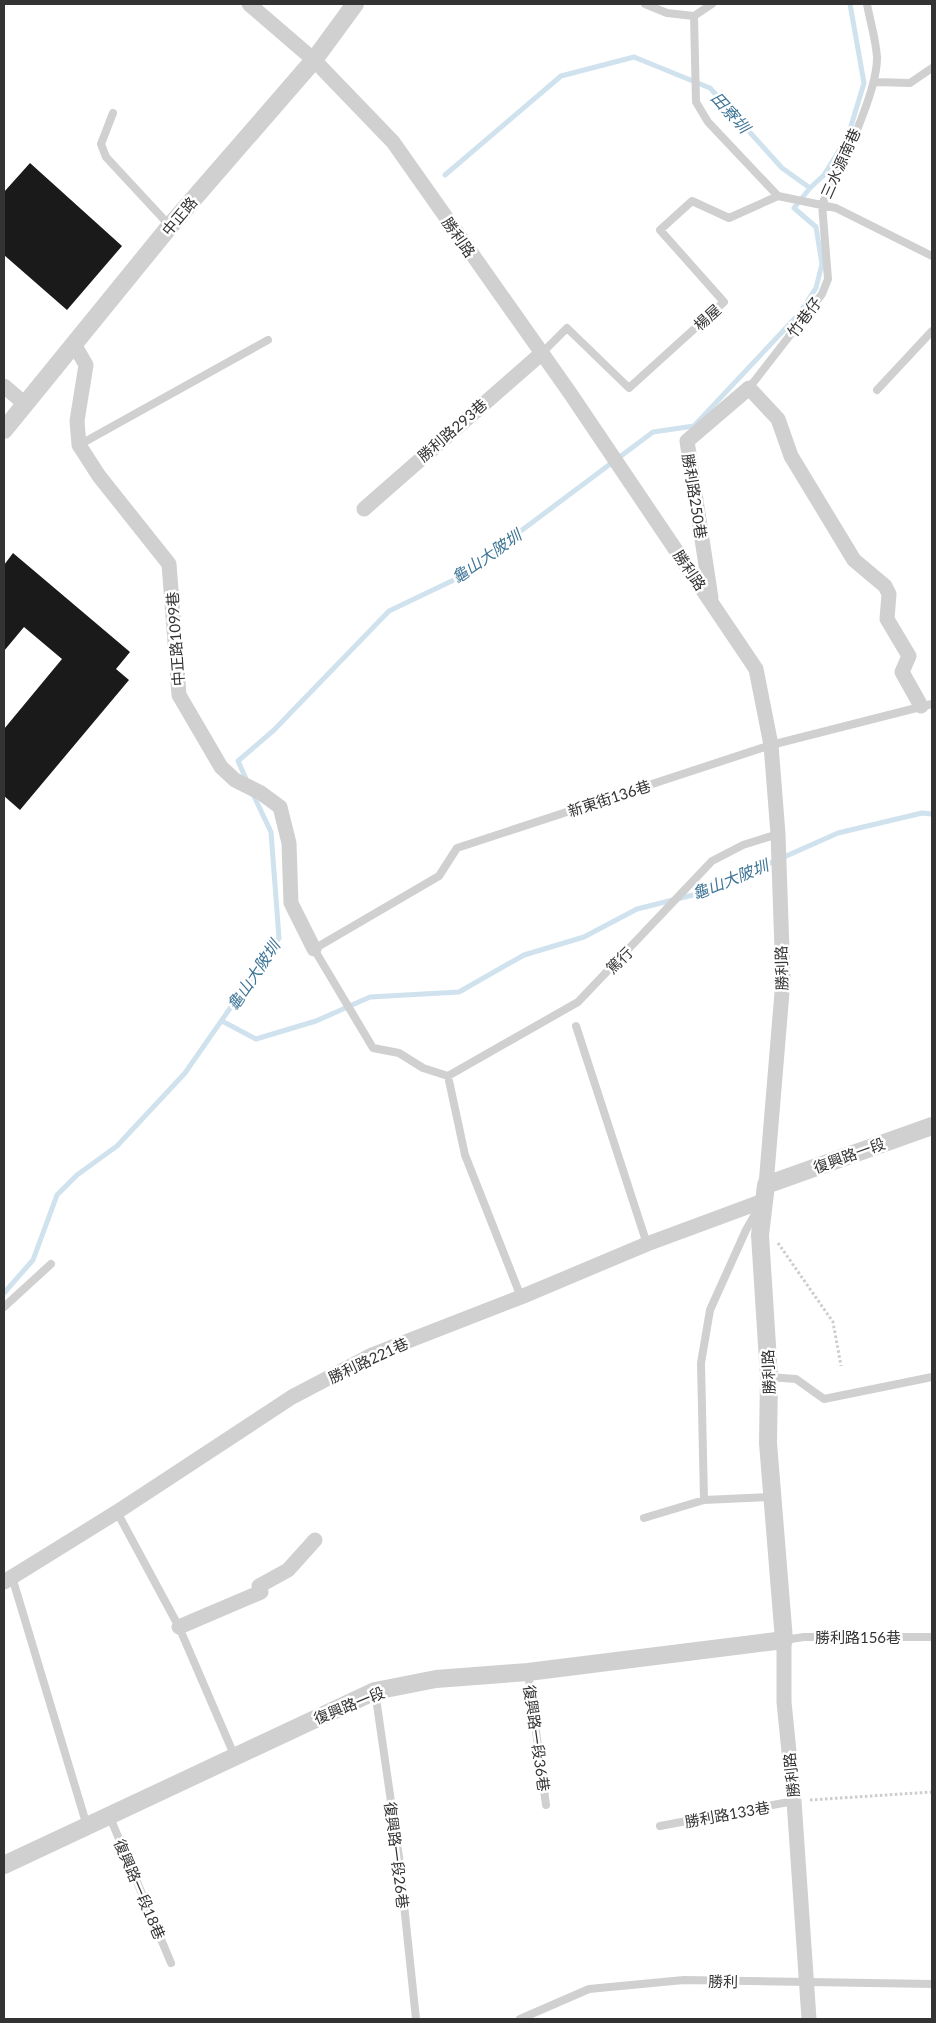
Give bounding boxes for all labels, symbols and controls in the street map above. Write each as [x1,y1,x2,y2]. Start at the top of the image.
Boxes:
water label: 田寮圳 [708,88,755,138]
street label: 三水源南巷 [817,125,863,201]
street label: 中正路 [158,193,200,239]
street label: 勝利路 [439,213,479,261]
street label: 竹巷仔 [783,294,825,340]
street label: 楊屋 [690,300,724,334]
street label: 勝利路293巷 [414,395,490,465]
street label: 勝利路250巷 [679,452,711,540]
water label: 龜山大陂圳 [448,524,526,587]
street label: 勝利路 [670,546,710,594]
street label: 中正路1099巷 [163,591,187,687]
street label: 新東街136巷 [565,776,653,820]
water label: 龜山大陂圳 [689,854,772,903]
water label: 龜山大陂圳 [223,935,284,1013]
street label: 篤行 [602,943,636,977]
street label: 勝利路 [772,945,790,991]
street label: 復興路一段 [811,1134,887,1176]
street label: 勝利路221巷 [325,1334,411,1386]
street label: 勝利路 [758,1349,778,1395]
street label: 勝利路156巷 [815,1628,901,1646]
street label: 復興路一段 [311,1683,387,1727]
street label: 復興路一段36巷 [521,1684,553,1792]
street label: 勝利路 [780,1752,802,1798]
street label: 勝利路133巷 [683,1798,771,1830]
street label: 復興路一段26巷 [382,1801,412,1909]
street label: 復興路一段18巷 [111,1836,169,1942]
street label: 勝利 [708,1972,738,1990]

